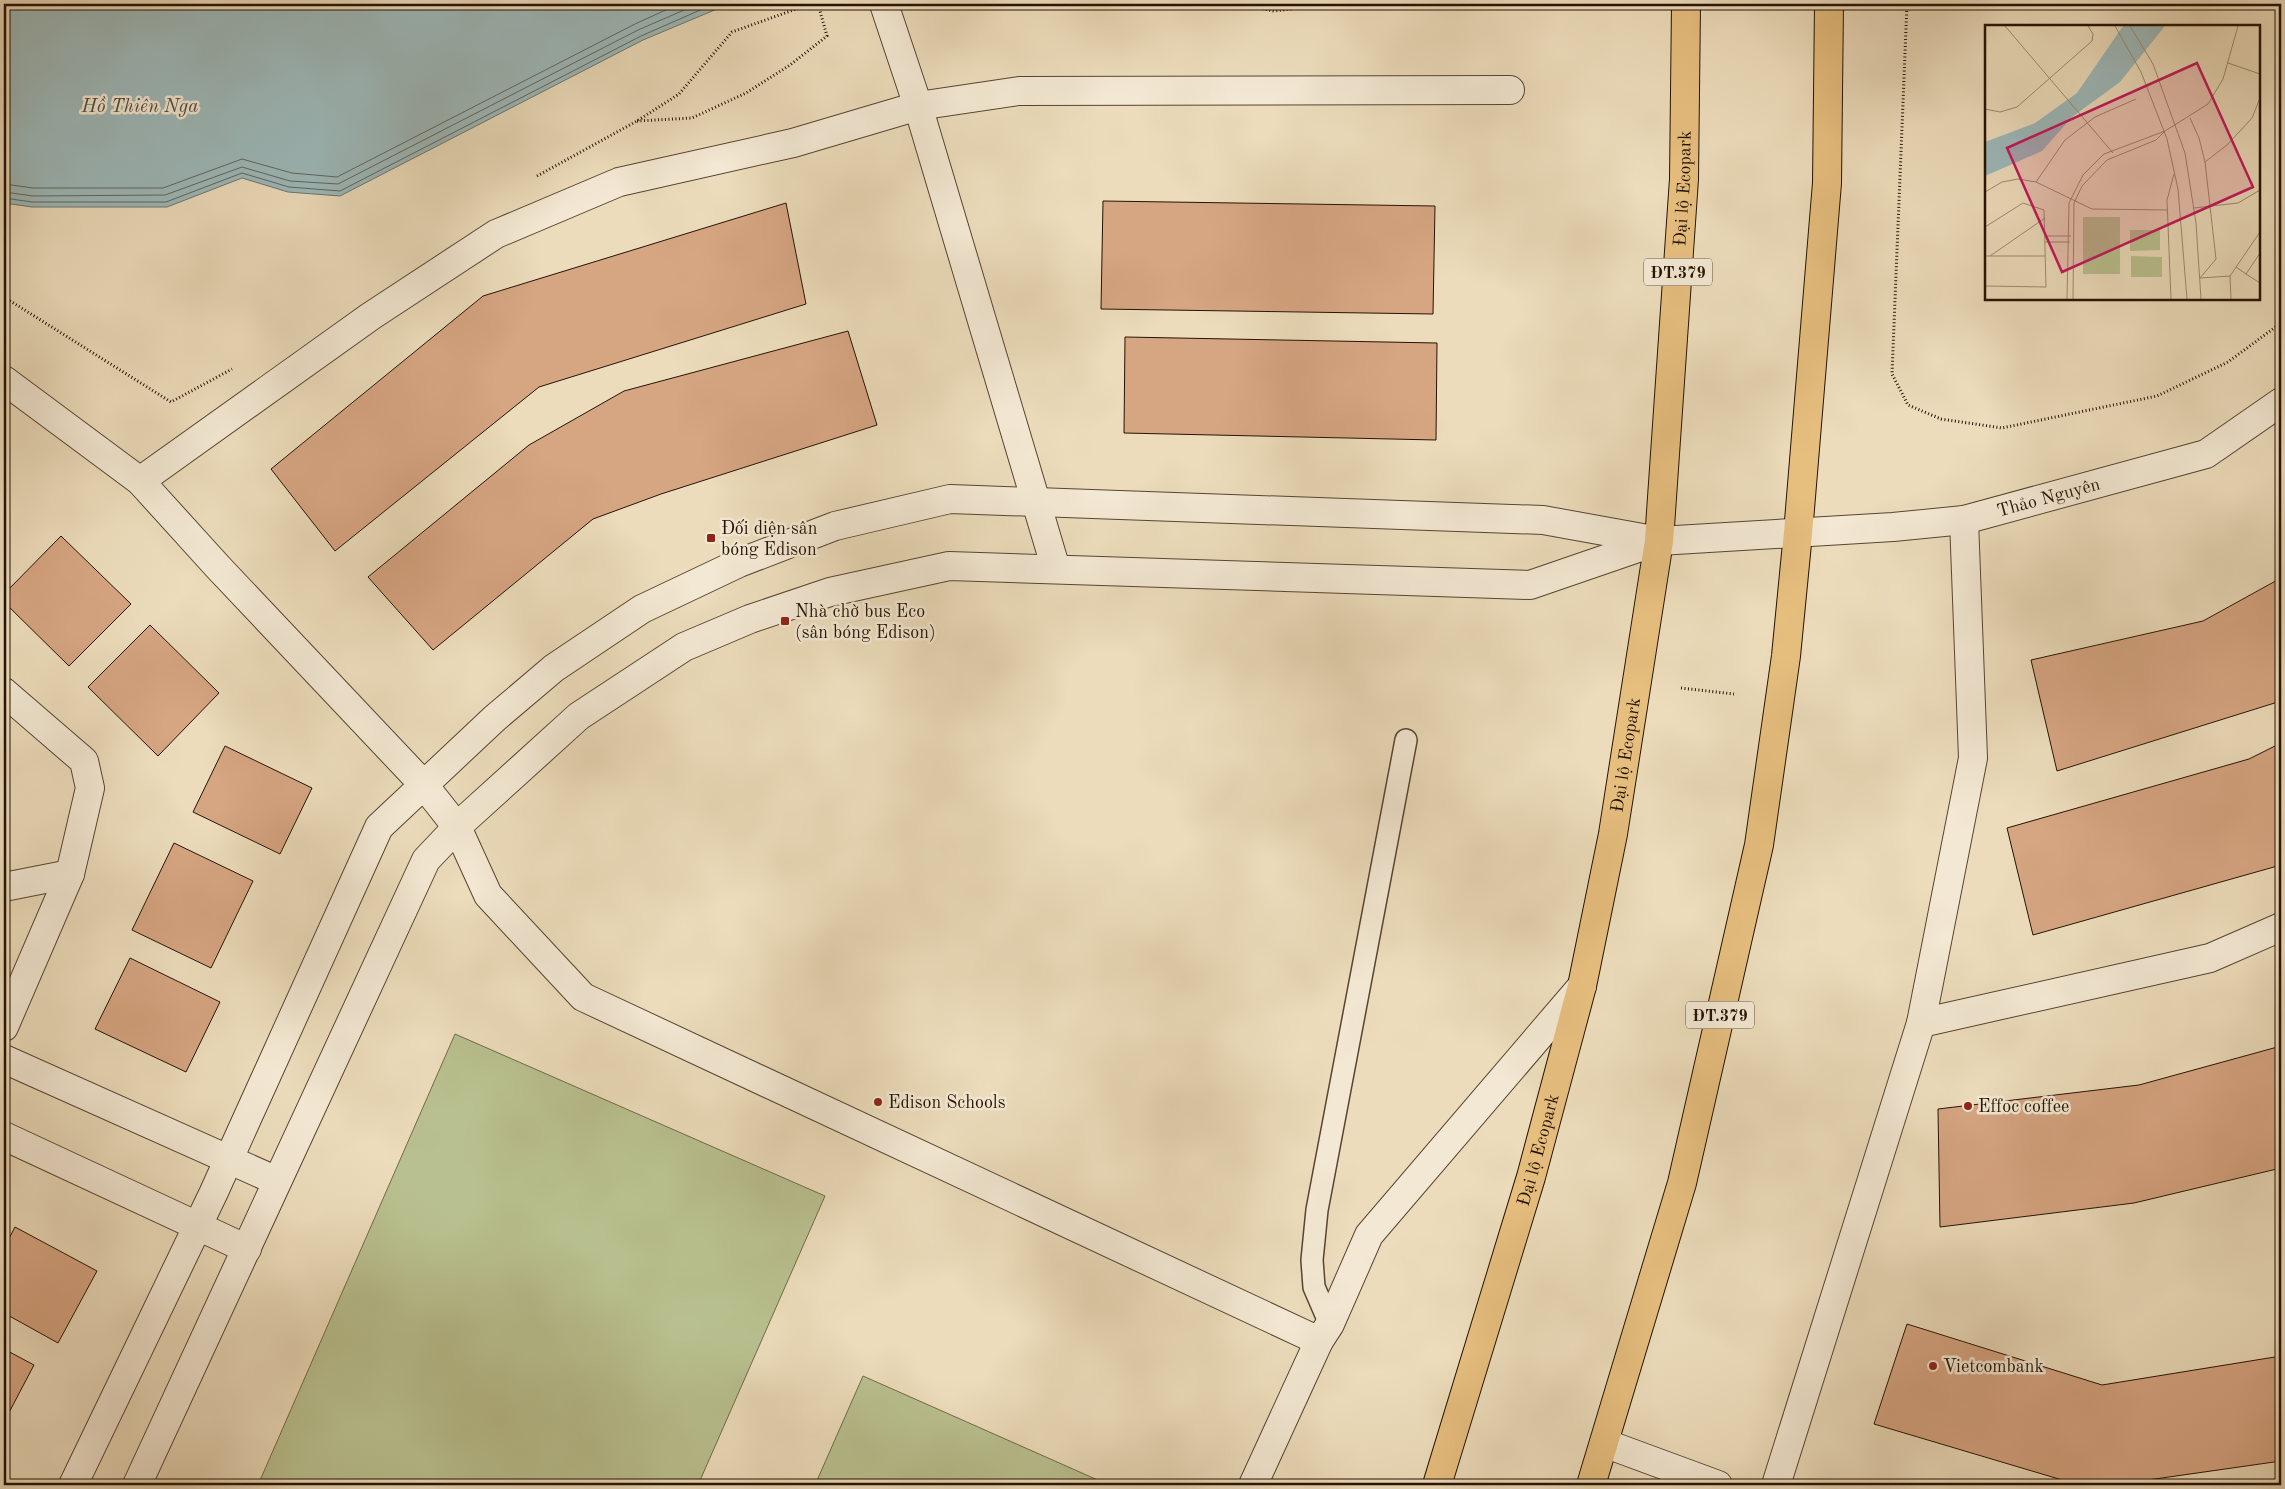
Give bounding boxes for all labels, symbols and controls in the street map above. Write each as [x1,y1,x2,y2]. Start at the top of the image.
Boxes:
inset map [1985,25,2260,300]
water label: Hồ Thiên Nga [81,96,198,117]
street label: Đại lộ Ecopark [1671,130,1695,247]
road number: ĐT.379 [1644,258,1712,286]
street label: Thảo Nguyên [1995,475,2102,521]
place label: Đối diện sân bóng Edison [721,519,818,559]
marker: Đối diện sân bóng Edison [705,532,717,544]
place label: Nhà chờ bus Eco (sân bóng Edison) [795,603,936,642]
marker: Nhà chờ bus Eco (sân bóng Edison) [779,615,791,627]
street label: Đại lộ Ecopark [1609,696,1644,814]
road number: ĐT.379 [1686,1002,1754,1028]
street label: Đại lộ Ecopark [1515,1092,1563,1209]
place label: Edison Schools [888,1094,1006,1112]
marker: Edison Schools [872,1096,884,1108]
place label: Effoc coffee [1978,1098,2069,1116]
marker: Effoc coffee [1962,1100,1974,1112]
place label: Vietcombank [1943,1358,2044,1376]
marker: Vietcombank [1927,1360,1939,1372]

